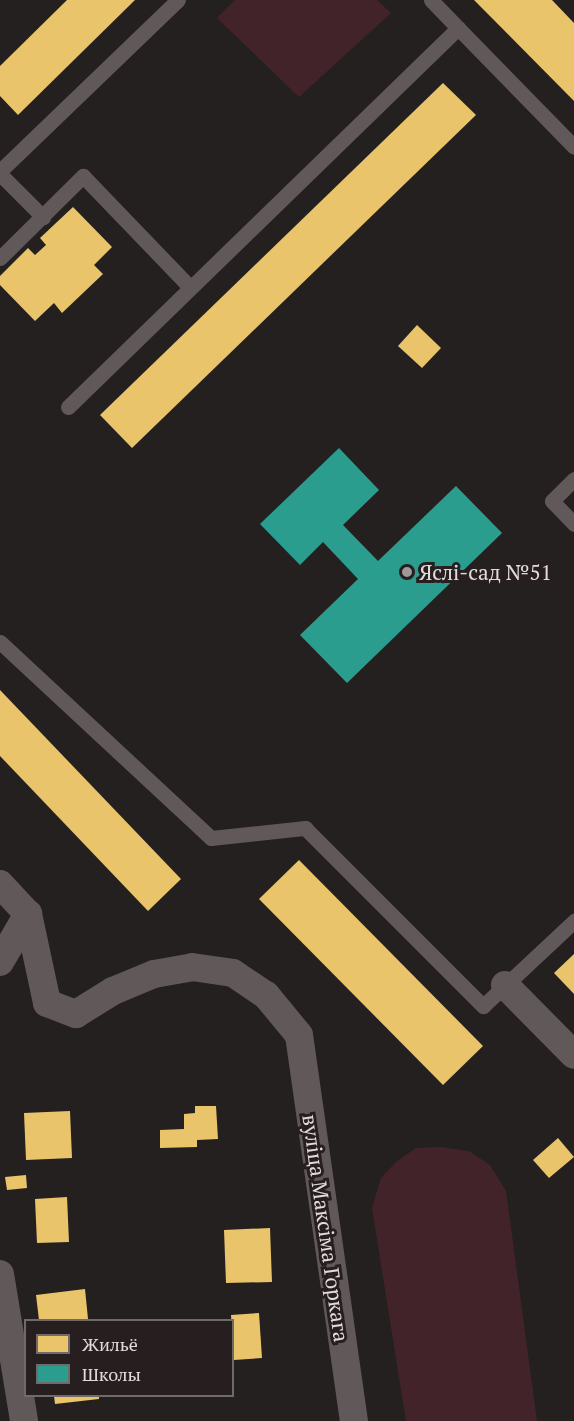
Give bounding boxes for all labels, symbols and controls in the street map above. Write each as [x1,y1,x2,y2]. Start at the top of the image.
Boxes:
place label: Яслі-сад №51 [419,559,552,585]
marker: Яслі-сад №51 [400,565,414,579]
street label: вуліца Максіма Горкага [298,1113,354,1343]
legend [24,1319,234,1397]
text: Жильё [82,1332,138,1356]
text: Школы [82,1362,141,1386]

